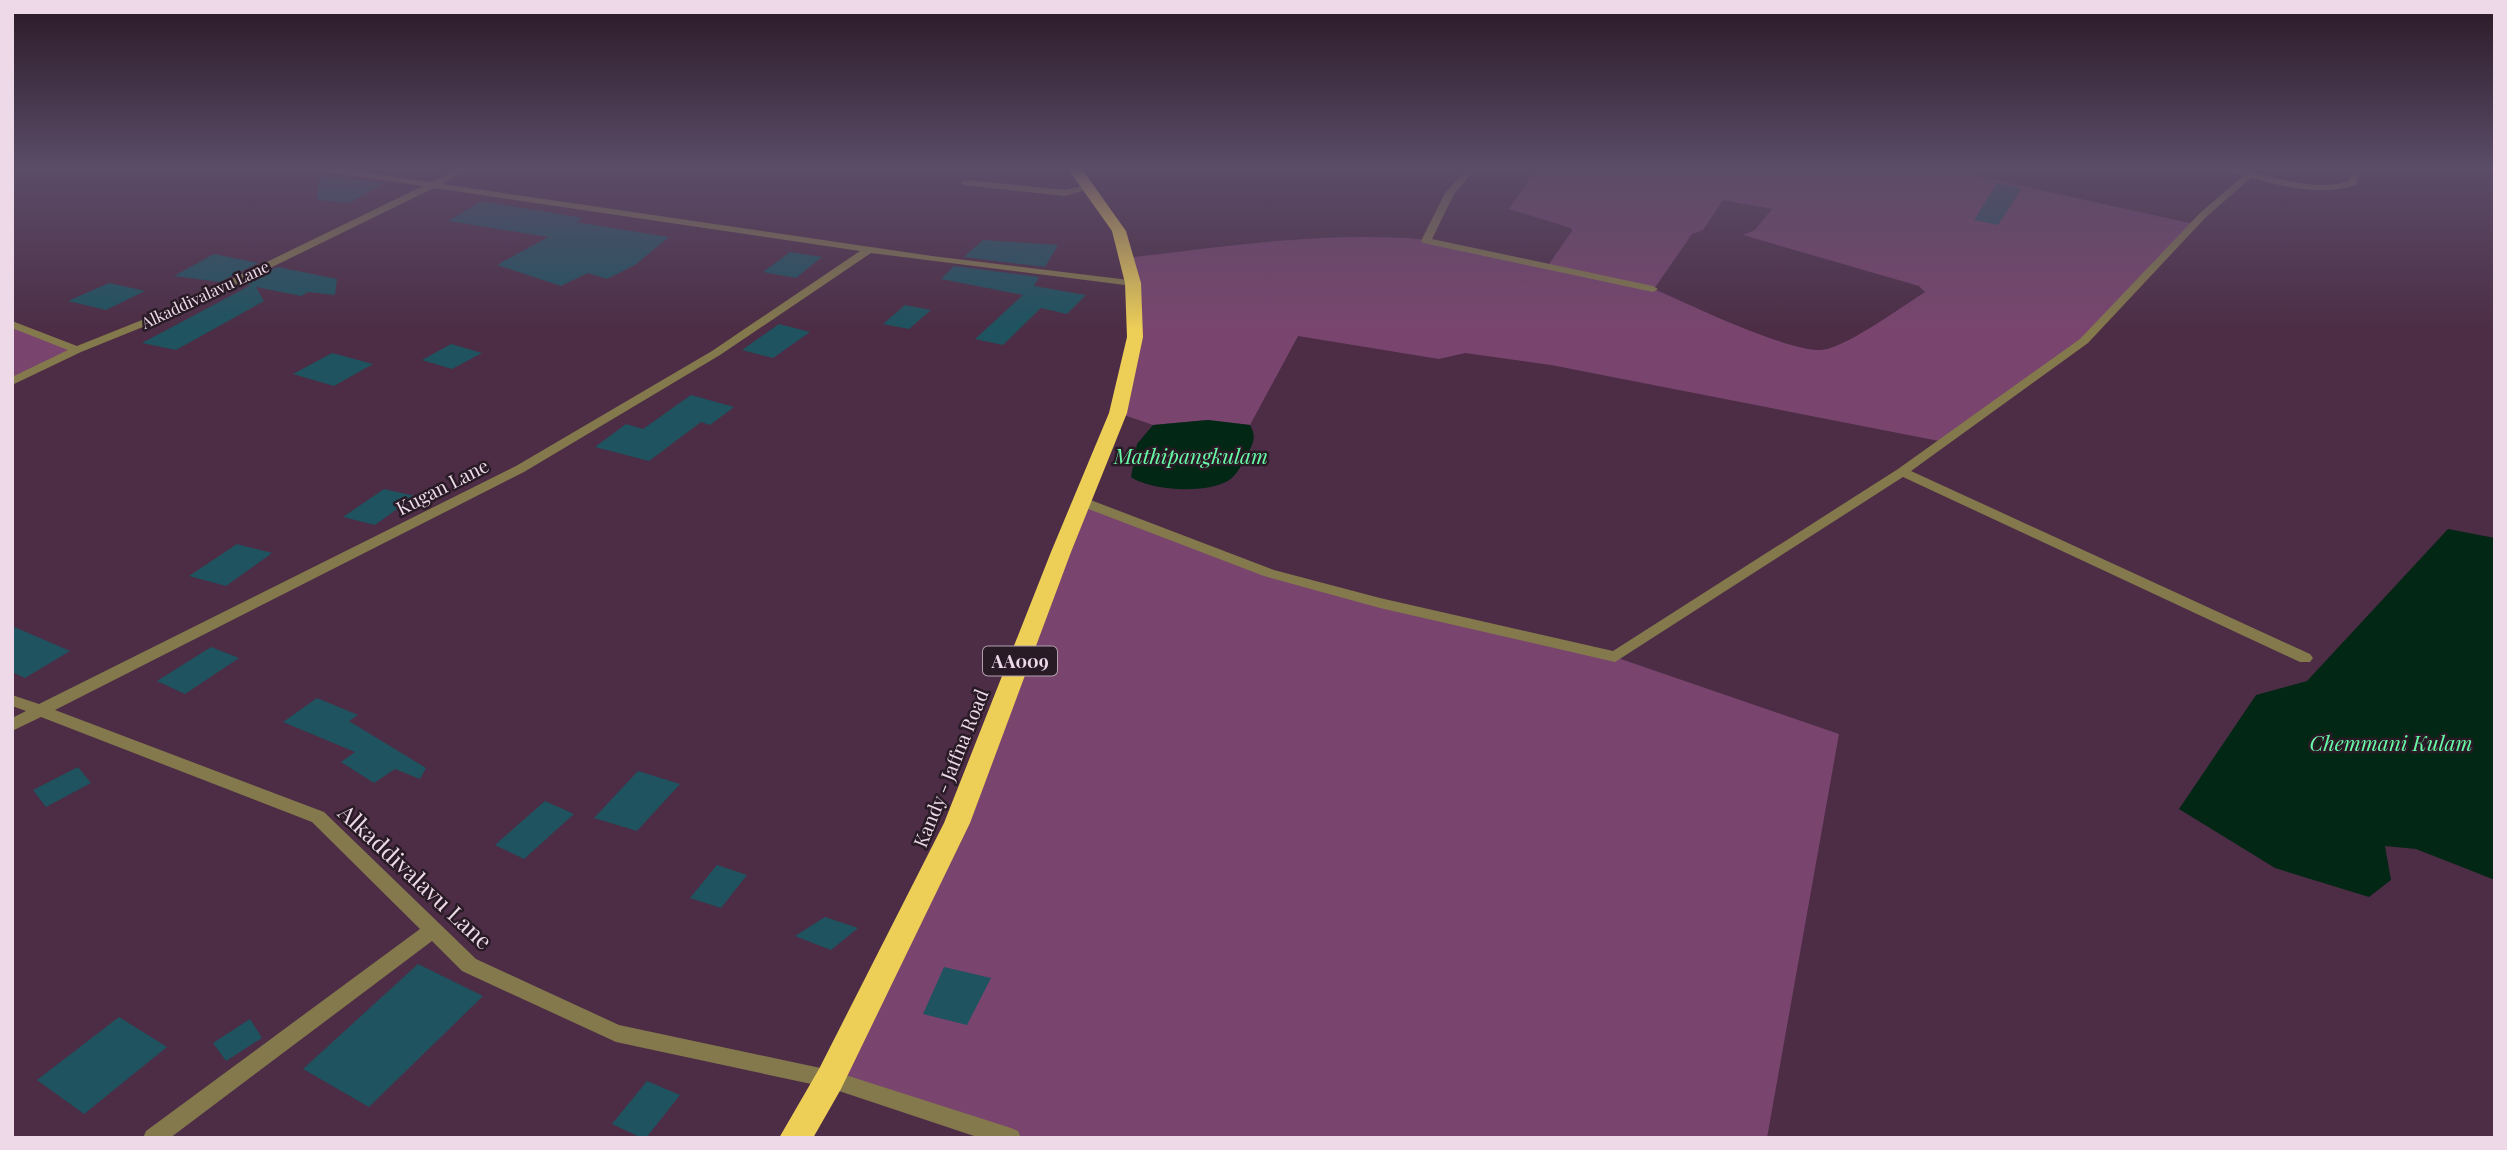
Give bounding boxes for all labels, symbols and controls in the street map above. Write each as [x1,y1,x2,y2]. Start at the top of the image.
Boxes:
street label: Alkaddivalavu Lane [137,255,272,333]
water label: Mathipangkulam [1113,441,1268,469]
street label: Kugan Lane [391,452,493,520]
road number: AA009 [983,646,1057,676]
street label: Kandy - Jaffna Road [906,685,994,851]
water label: Chemmani Kulam [2309,728,2473,756]
street label: Alkaddivalavu Lane [332,796,500,955]

